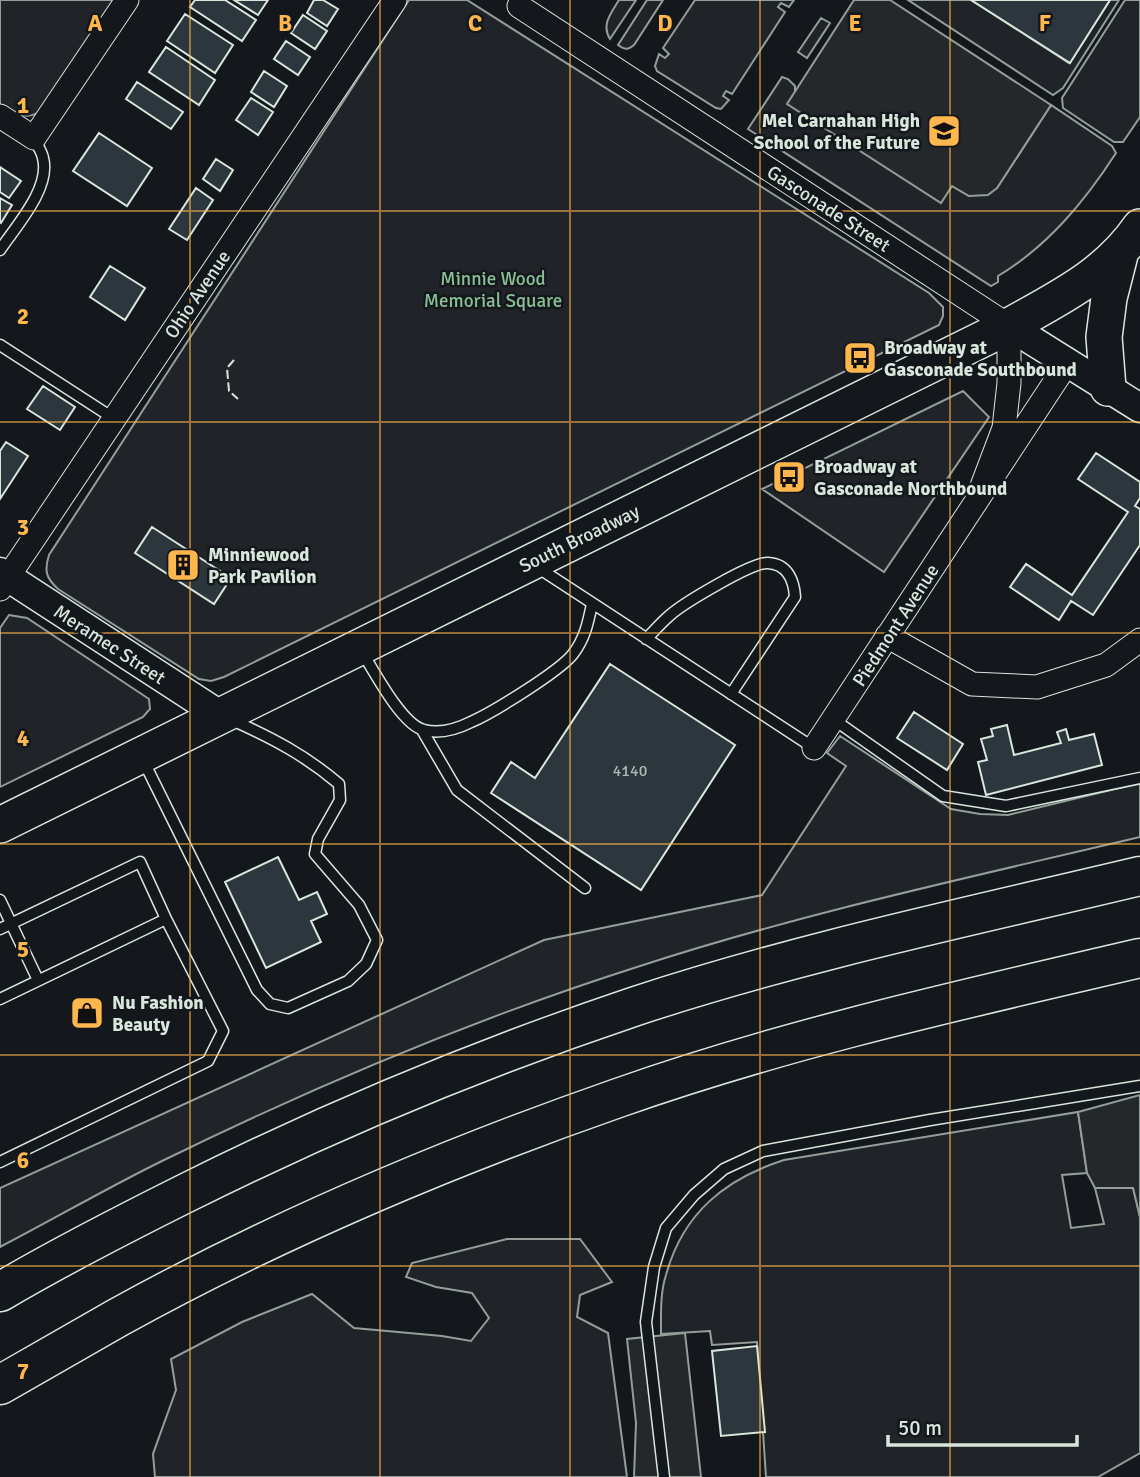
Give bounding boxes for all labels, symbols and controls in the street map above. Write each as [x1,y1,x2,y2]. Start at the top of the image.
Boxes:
text: A [88,9,103,38]
text: B [278,9,292,38]
text: C [468,9,482,38]
text: D [657,9,673,38]
text: E [848,9,862,38]
text: F [1039,9,1051,38]
text: 1 [17,91,29,120]
place label: Mel Carnahan High School of the Future [754,109,920,155]
school or university icon: Mel Carnahan High School of the Future [925,112,963,150]
street label: Gasconade Street [762,160,895,258]
street label: Ohio Avenue [160,246,236,343]
park label: Minnie Wood Memorial Square [424,267,562,313]
text: 2 [17,302,29,331]
place label: Broadway at Gasconade Southbound [884,336,1077,382]
bus stop icon: Broadway at Gasconade Southbound [841,339,879,377]
place label: Broadway at Gasconade Northbound [814,455,1007,501]
bus stop icon: Broadway at Gasconade Northbound [770,458,808,496]
street label: South Broadway [515,499,644,578]
text: 3 [17,513,29,542]
place label: Minniewood Park Pavilion [208,543,317,589]
building icon: Minniewood Park Pavilion [164,546,202,584]
street label: Piedmont Avenue [847,560,944,691]
street label: Meramec Street [49,600,170,690]
text: 4 [17,724,29,753]
house number: 4140 [613,761,647,781]
text: 5 [17,935,29,964]
place label: Nu Fashion Beauty [112,991,204,1037]
shop icon: Nu Fashion Beauty [68,994,106,1032]
text: 6 [17,1146,29,1175]
text: 7 [17,1357,29,1386]
scale bar [888,1404,1077,1448]
text: 50 m [898,1415,942,1441]

